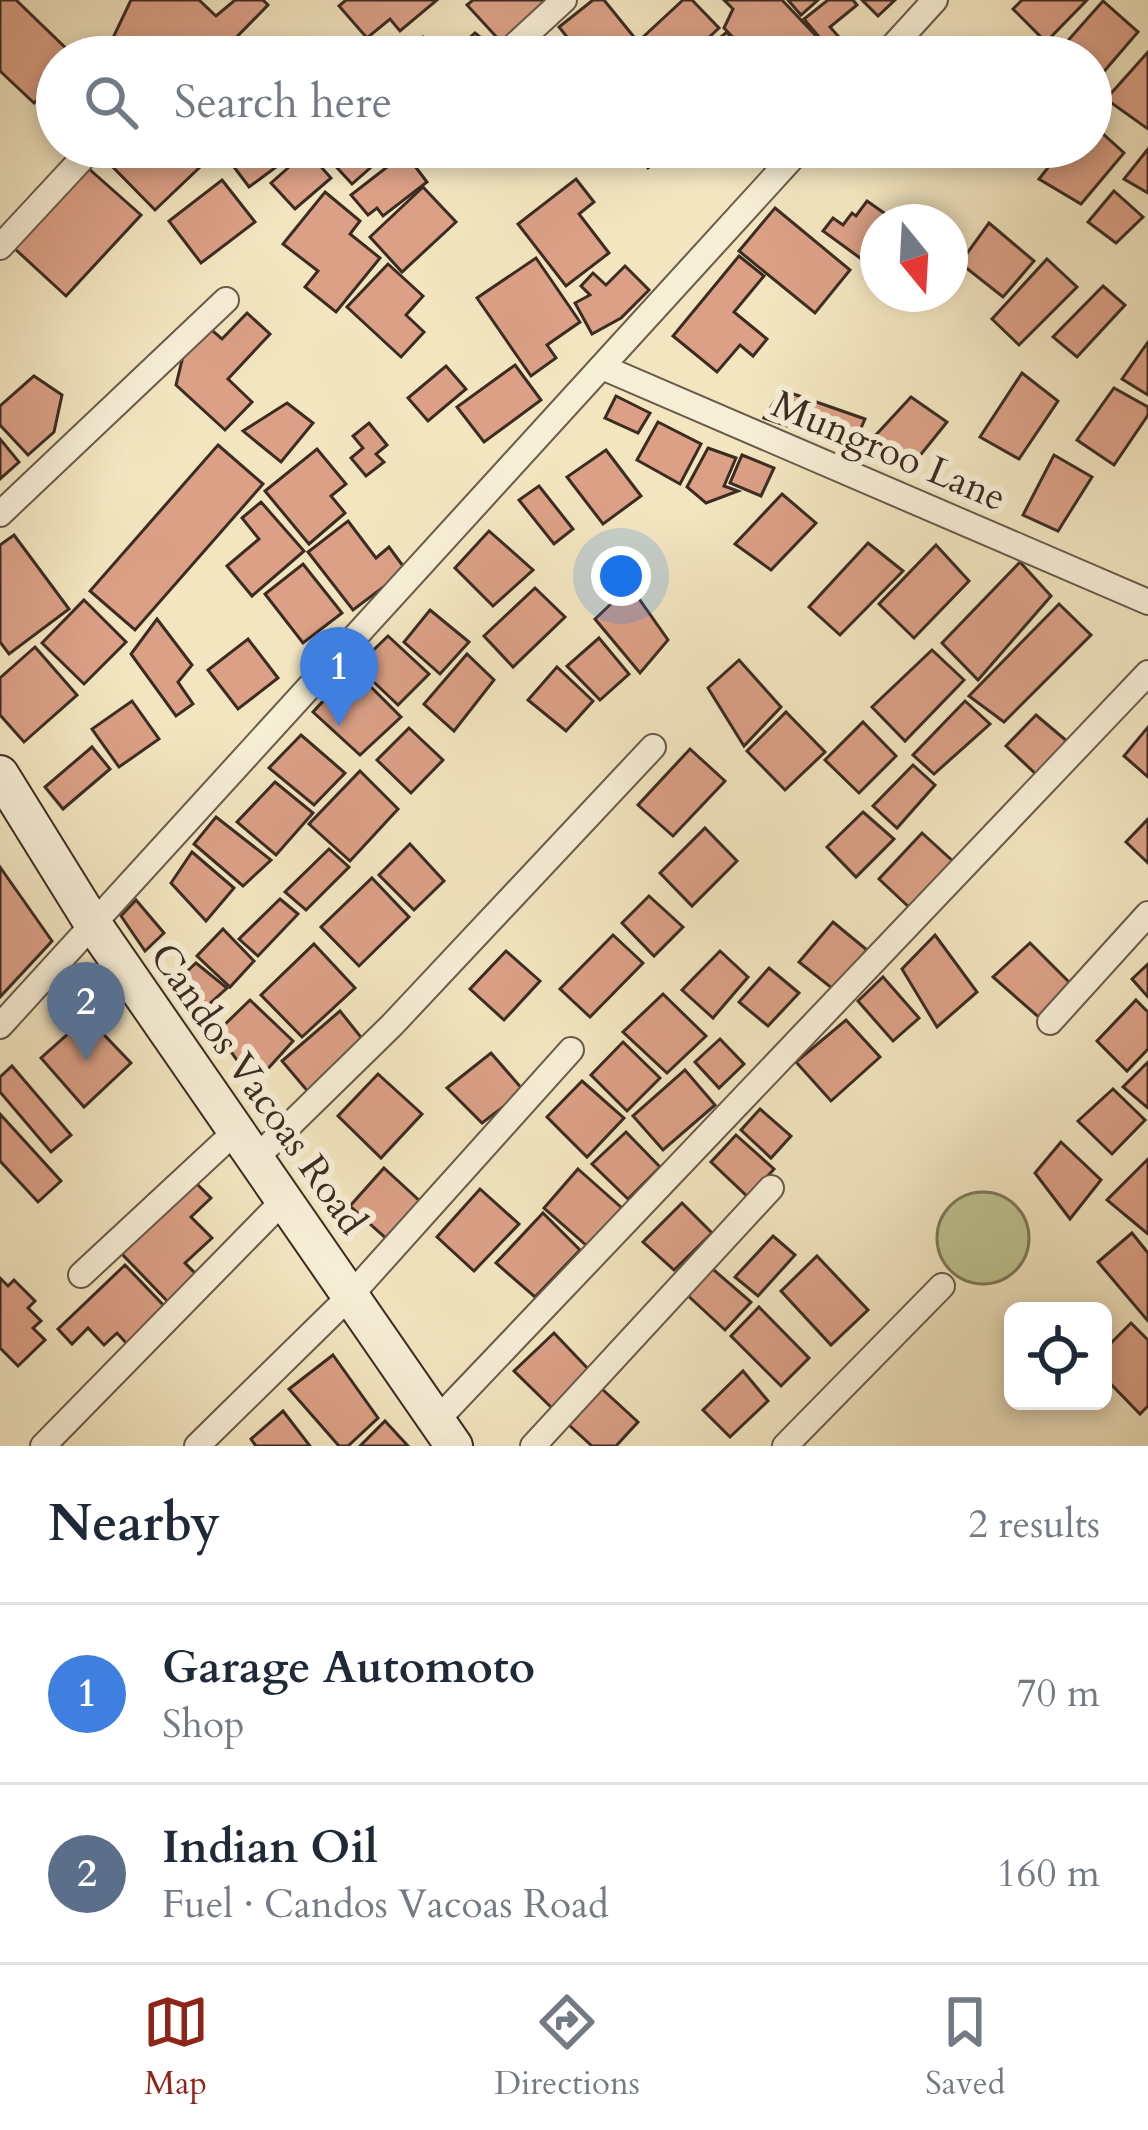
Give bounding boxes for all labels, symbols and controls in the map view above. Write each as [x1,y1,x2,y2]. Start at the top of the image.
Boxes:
search box [36,36,1112,168]
icon: search [78,69,144,135]
text: Search here [174,72,392,133]
north arrow [860,204,968,312]
street label: Mungroo Lane [764,378,1014,524]
your location [591,546,651,606]
pin: 1 [300,627,378,726]
street label: Candos Vacoas Road [137,933,379,1246]
pin: 2 [47,962,125,1061]
map controls [1004,1302,1112,1410]
button: locate [1004,1302,1112,1410]
text: Nearby [48,1489,220,1559]
text: 2 results [968,1498,1100,1551]
text: Garage Automoto [162,1637,535,1698]
text: 1 [77,1667,97,1720]
text: 70 m [1017,1667,1100,1720]
text: Shop [162,1698,245,1751]
text: Indian Oil [162,1817,378,1878]
text: 2 [77,1847,97,1900]
text: 160 m [997,1847,1100,1900]
text: Fuel · Candos Vacoas Road [162,1878,609,1931]
tab: Map [143,1989,209,2106]
tab: Directions [494,1989,640,2106]
tab: Saved [925,1989,1005,2106]

